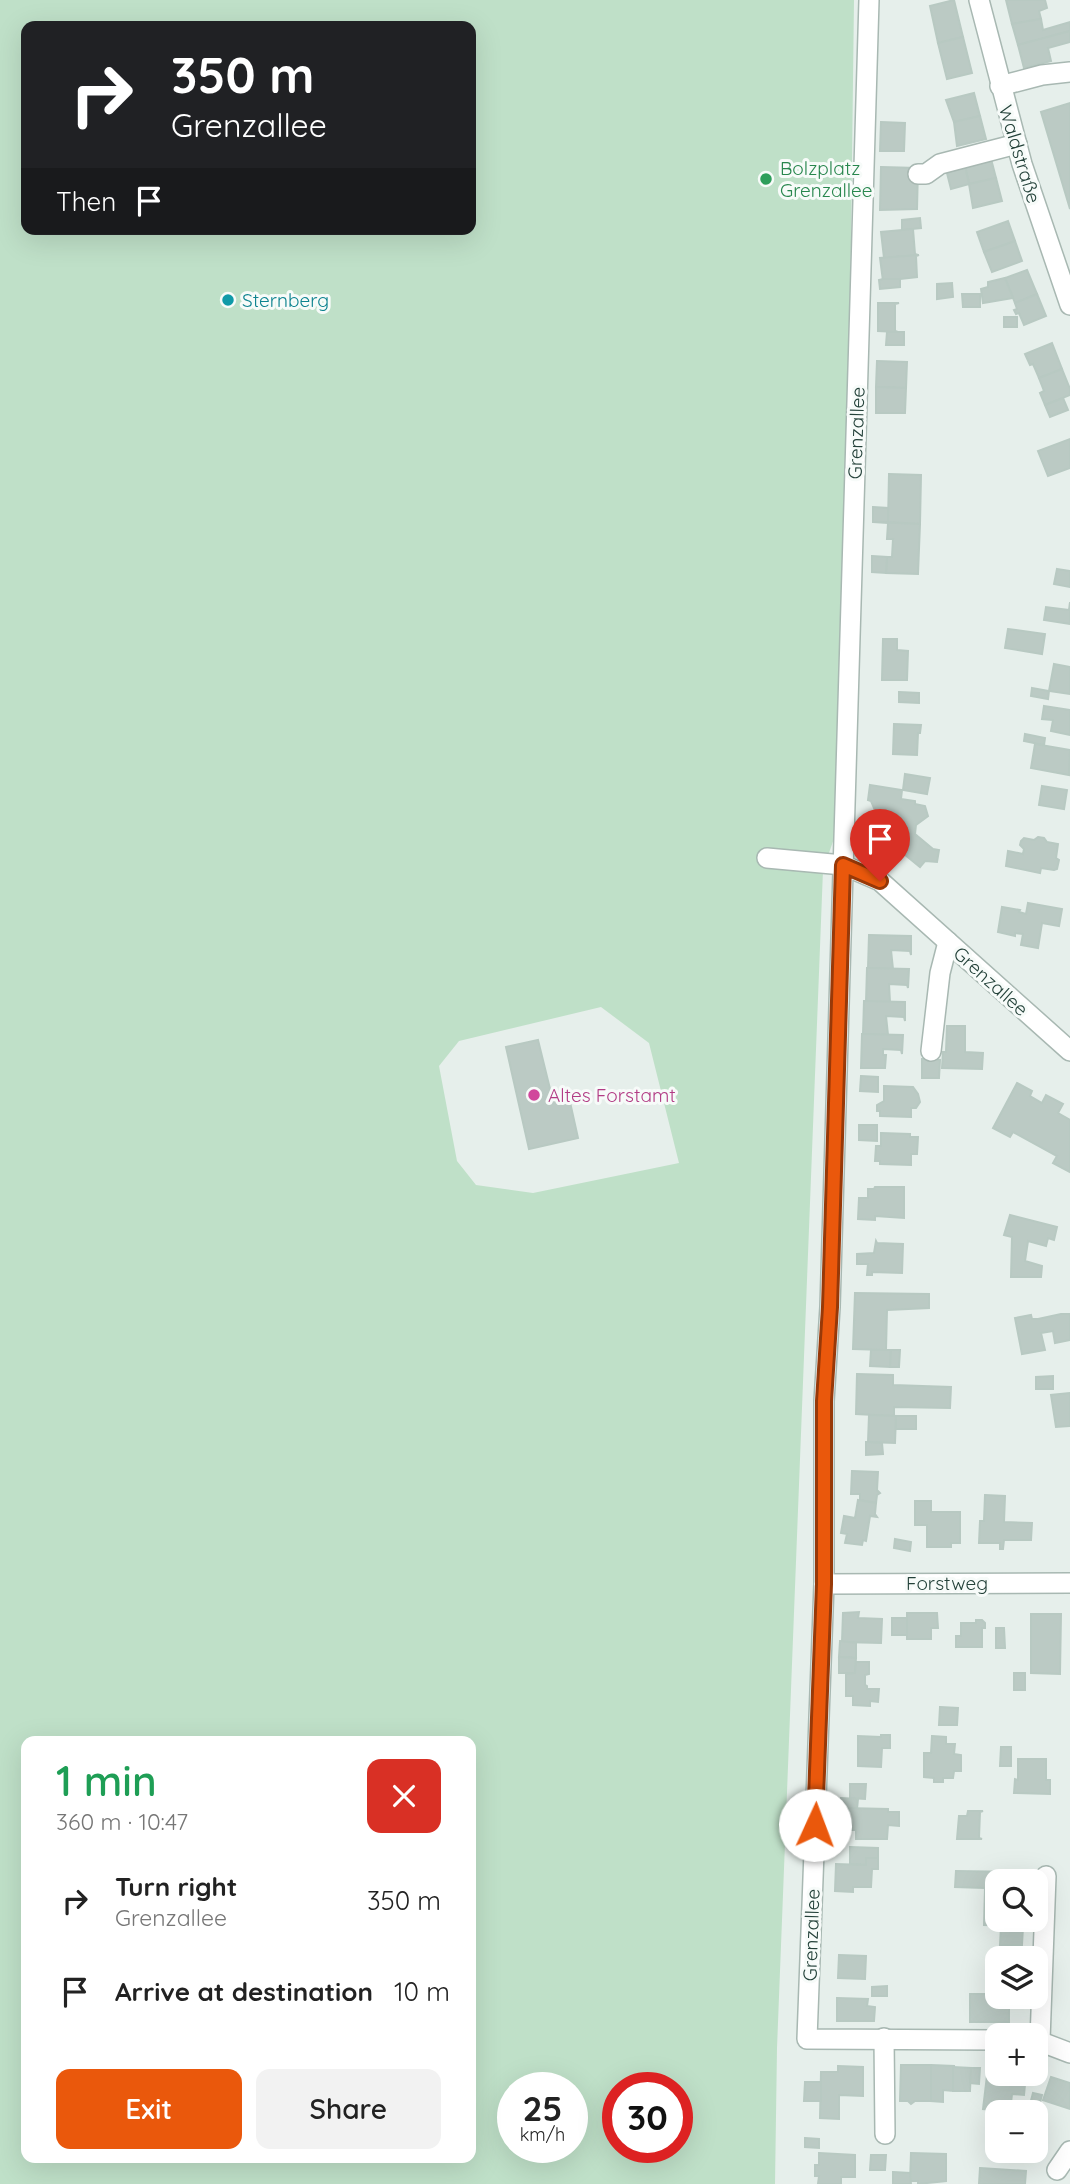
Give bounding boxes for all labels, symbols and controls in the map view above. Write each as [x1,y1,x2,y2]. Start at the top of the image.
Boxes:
text: 350 m [171,44,315,105]
icon: right [56,49,147,140]
street label: Waldstraße [994,102,1046,206]
text: Grenzallee [171,105,327,145]
place label: Bolzplatz Grenzallee [780,156,872,202]
marker: Bolzplatz Grenzallee [758,171,774,187]
icon: arrive [130,182,168,220]
text: Then [56,185,116,218]
place label: Sternberg [242,288,329,312]
marker: Sternberg [220,292,236,308]
street label: Grenzallee [842,386,870,480]
pin [850,809,910,881]
icon: arrive [861,820,899,858]
street label: Grenzallee [949,941,1033,1021]
place label: Altes Forstamt [548,1083,676,1107]
marker: Altes Forstamt [526,1087,542,1103]
street label: Forstweg [906,1571,988,1595]
text: 1 min [56,1754,157,1807]
button: close [367,1759,441,1833]
position arrow [778,1788,852,1862]
text: 360 m · 10:47 [56,1807,188,1836]
map controls [985,1869,1048,2163]
button: search [985,1869,1048,1932]
text: Turn right [115,1870,237,1903]
icon: right [56,1882,94,1920]
text: 350 m [367,1884,441,1917]
street label: Grenzallee [797,1888,825,1982]
text: Grenzallee [115,1903,227,1932]
button: layers [985,1946,1048,2009]
icon: arrive [56,1973,94,2011]
text: Arrive at destination [115,1975,373,2008]
text: 10 m [394,1975,450,2008]
button: + [985,2023,1048,2086]
button: Exit [56,2069,242,2149]
button: Share [256,2069,441,2149]
speed limit sign: 30 [602,2072,693,2163]
text: 25 [522,2086,563,2130]
button: − [985,2100,1048,2163]
text: km/h [520,2123,565,2146]

